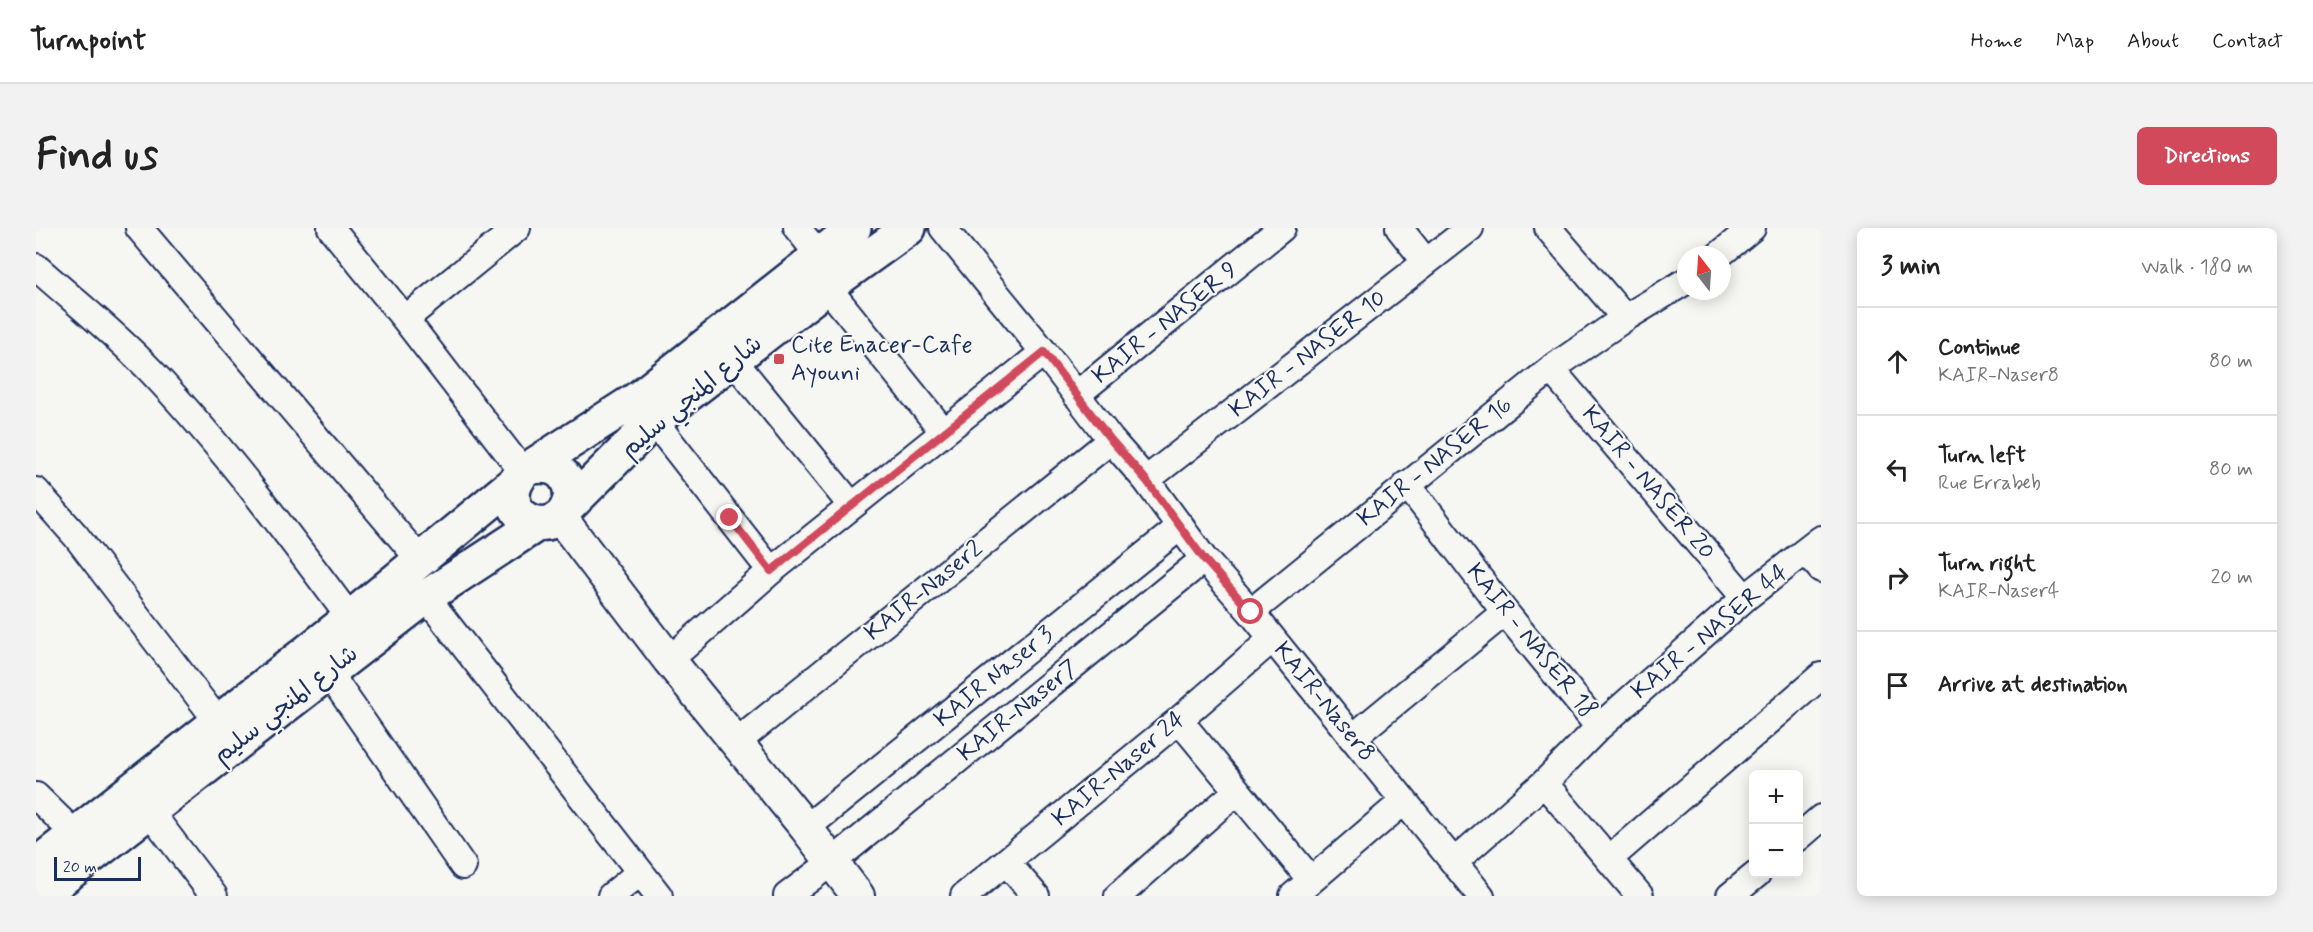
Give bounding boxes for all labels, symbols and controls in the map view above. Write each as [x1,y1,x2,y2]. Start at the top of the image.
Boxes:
text: Turnpoint [30,23,146,60]
text: Home [1971,27,2023,55]
text: Map [2056,27,2094,55]
text: About [2127,27,2179,55]
text: Contact [2212,27,2283,55]
button: Directions [2137,127,2277,185]
text: Find us [36,129,158,184]
north arrow [1677,246,1731,300]
text: 3 min [1881,250,1941,284]
text: Walk · 180 m [2141,254,2253,281]
street label: KAIR - NASER 9 [1086,255,1244,391]
street label: KAIR - NASER 10 [1223,283,1393,425]
street label: شارع المنجي سليم [615,329,772,468]
place label: Cite Enacer-Cafe Ayouni [791,330,973,389]
text: Continue [1938,334,2020,362]
icon: ahead [1881,345,1914,378]
text: 80 m [2209,348,2253,375]
marker: Cite Enacer-Cafe Ayouni [772,352,786,366]
text: KAIR-Naser8 [1938,362,2059,389]
street label: KAIR - NASER 16 [1351,390,1519,534]
street label: KAIR - NASER 20 [1574,399,1722,567]
text: Turn left [1938,442,2026,470]
icon: left [1881,453,1914,486]
text: 80 m [2209,456,2253,483]
text: Rue Errabeb [1938,470,2041,497]
route end [716,504,742,530]
street label: KAIR-Naser2 [858,534,990,648]
text: Turn right [1938,550,2036,578]
street label: KAIR - NASER 18 [1459,557,1603,725]
street label: KAIR - NASER 44 [1625,557,1795,707]
icon: right [1881,561,1914,594]
text: 20 m [2210,564,2253,591]
text: KAIR-Naser4 [1938,578,2059,605]
route start [1237,598,1263,624]
street label: KAIR Naser 3 [928,619,1060,735]
street label: KAIR-Naser8 [1266,636,1382,768]
street label: شارع المنجي سليم [207,639,367,774]
street label: KAIR-Naser7 [951,653,1085,769]
icon: arrive [1881,669,1914,702]
text: Arrive at destination [1938,671,2128,699]
street label: KAIR-Naser 24 [1046,704,1192,834]
map controls [1749,770,1803,878]
button: + [1749,770,1803,824]
button: − [1749,824,1803,878]
scale bar [54,854,141,882]
text: 20 m [63,857,97,878]

